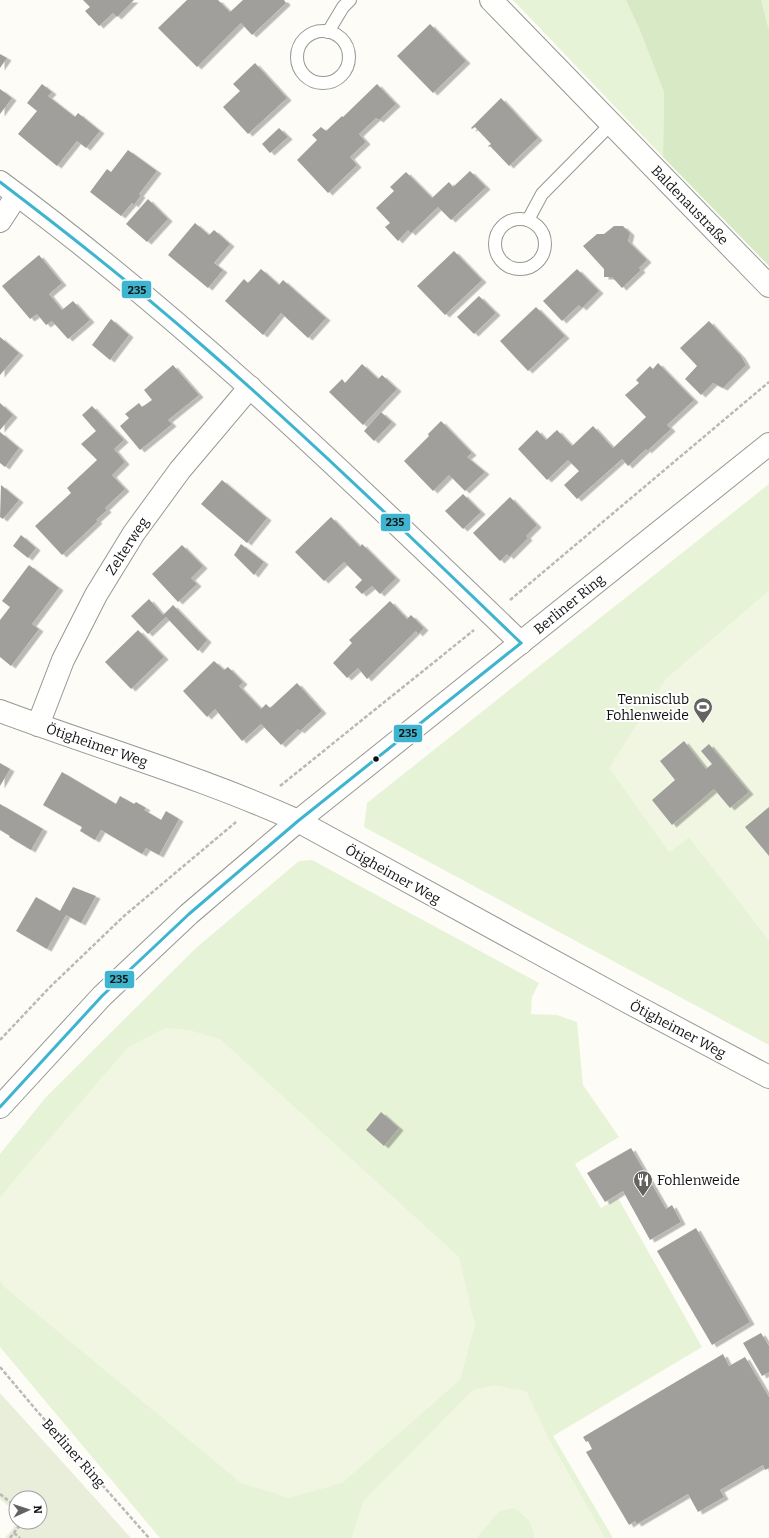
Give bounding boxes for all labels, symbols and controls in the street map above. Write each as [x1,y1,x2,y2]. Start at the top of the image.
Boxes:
street label: Baldenaustraße [648,162,732,248]
line badge: 235 [121,280,152,299]
text: 235 [128,284,146,297]
line badge: 235 [380,513,411,532]
street label: Zelterweg [102,514,152,578]
text: 235 [386,516,404,529]
street label: Berliner Ring [531,571,608,638]
place label: Tennisclub Fohlenweide [606,691,689,724]
sports icon: Tennisclub Fohlenweide [692,696,714,724]
street label: Ötigheimer Weg [44,720,150,771]
line badge: 235 [393,724,423,743]
text: 235 [399,727,417,740]
unlabelled marker [371,754,381,764]
street label: Ötigheimer Weg [342,841,444,908]
line badge: 235 [104,970,135,989]
text: 235 [110,973,128,986]
street label: Ötigheimer Weg [627,997,729,1062]
restaurant icon: Fohlenweide [632,1169,654,1197]
place label: Fohlenweide [657,1172,740,1189]
street label: Berliner Ring [39,1416,109,1491]
north arrow [8,1490,48,1530]
text: N [31,1505,44,1515]

